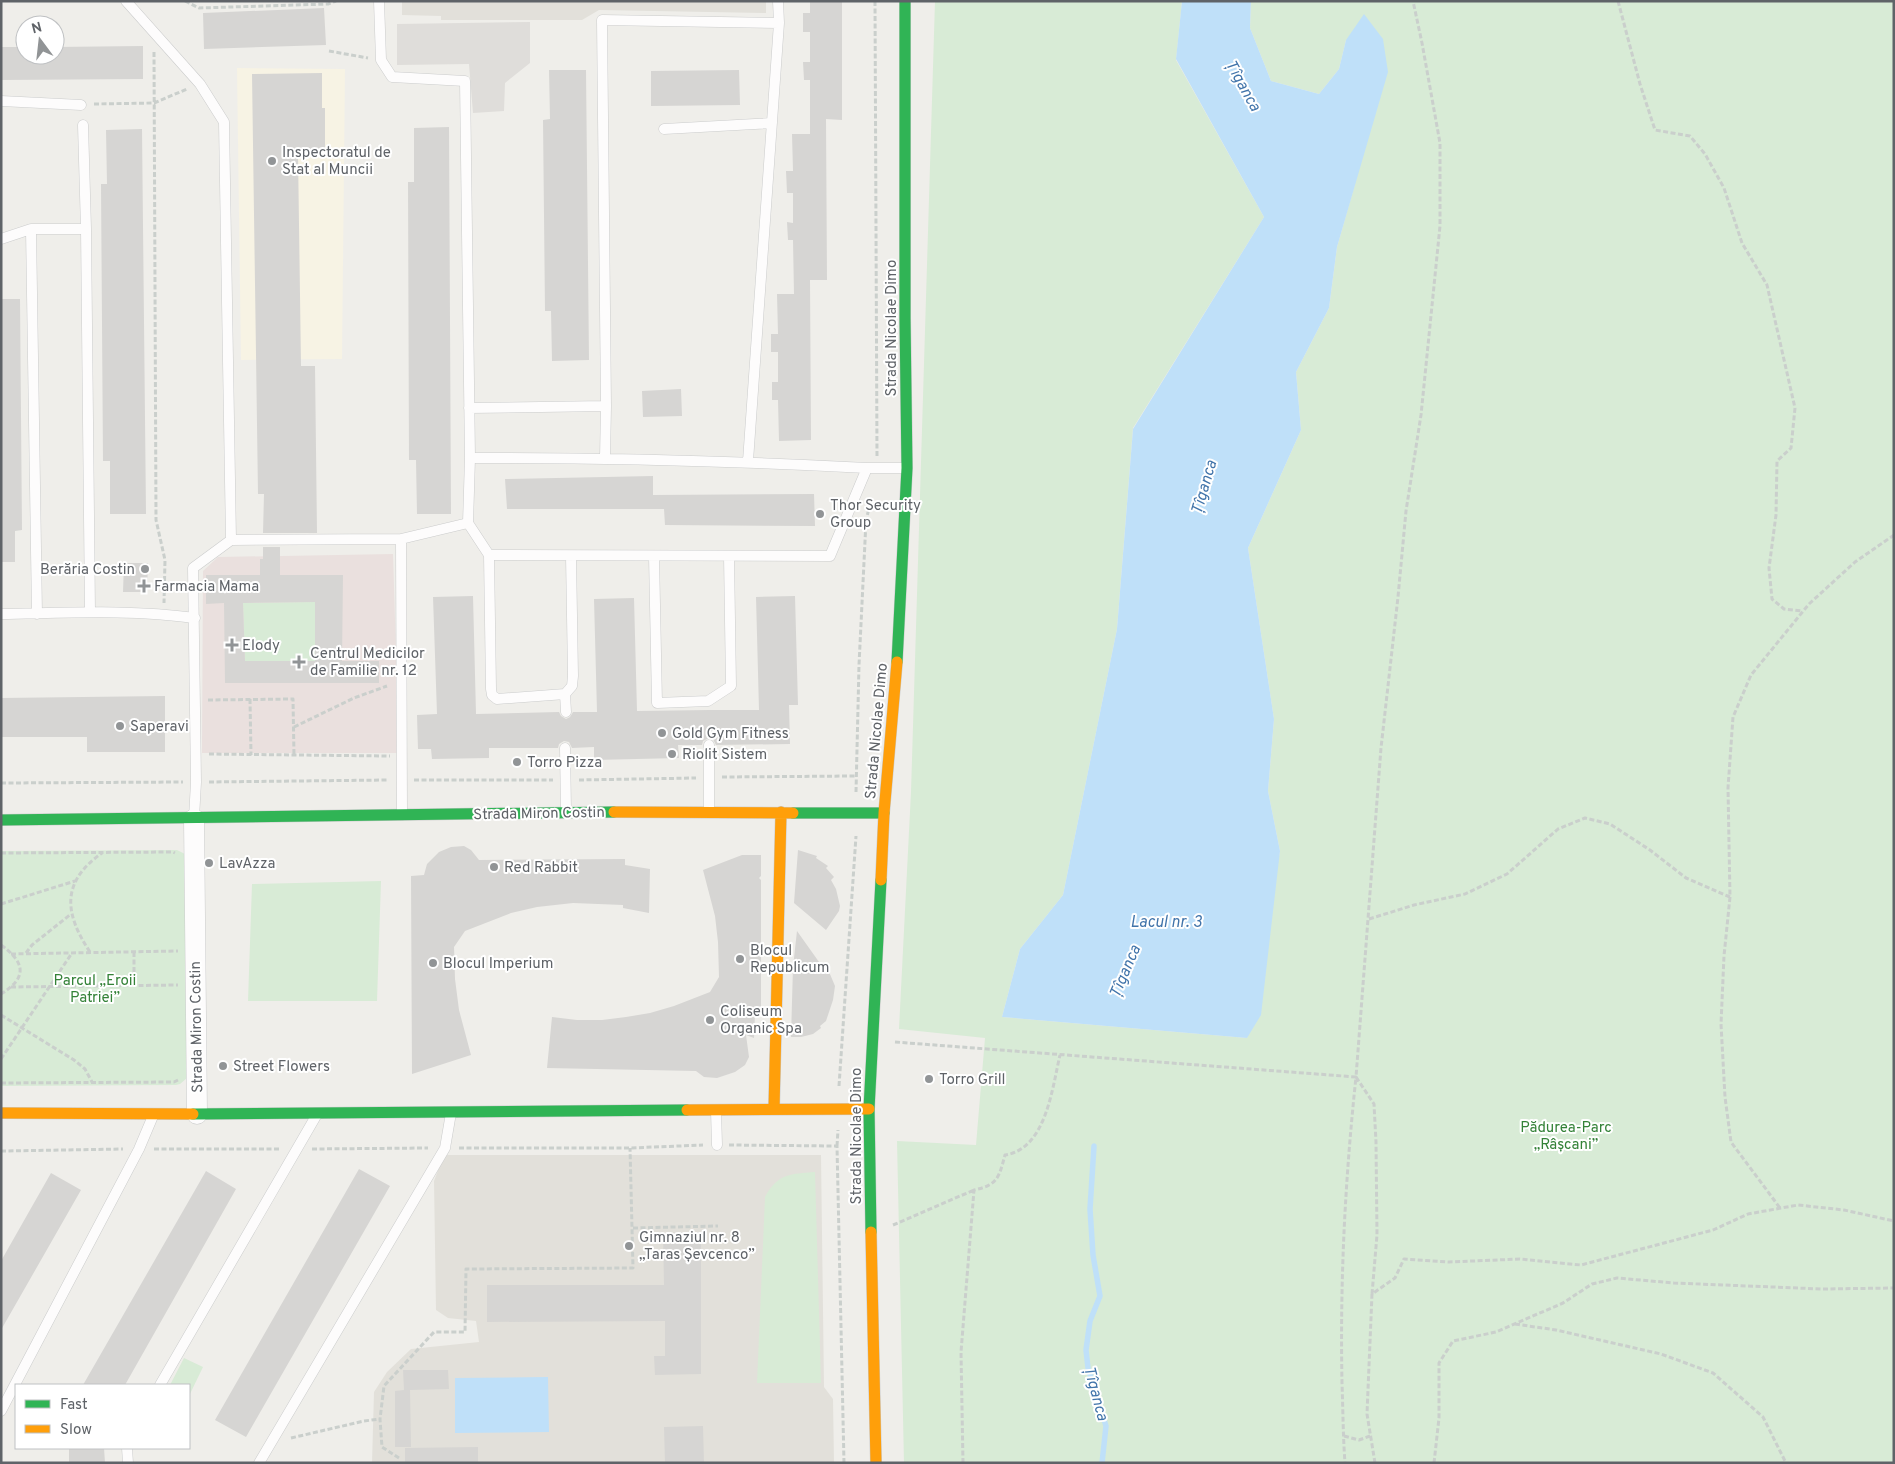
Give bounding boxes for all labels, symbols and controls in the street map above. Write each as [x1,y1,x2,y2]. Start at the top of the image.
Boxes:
north arrow [15,15,65,65]
text: N [30,19,44,38]
water label: Țîganca [1220,57,1265,116]
place label: Inspectoratul de Stat al Muncii [282,144,391,180]
marker: Inspectoratul de Stat al Muncii [266,155,278,167]
street label: Strada Nicolae Dimo [883,260,902,396]
water label: Țîganca [1188,457,1222,517]
place label: Thor Security Group [830,497,921,533]
marker: Thor Security Group [814,508,826,520]
place label: Berăria Costin [40,561,135,580]
marker: Berăria Costin [139,563,151,575]
place label: Farmacia Mama [154,578,259,597]
marker: Farmacia Mama [138,580,150,592]
place label: Elody [242,637,280,656]
marker: Elody [226,639,238,651]
place label: Centrul Medicilor de Familie nr. 12 [310,645,425,681]
marker: Centrul Medicilor de Familie nr. 12 [292,655,306,669]
street label: Strada Nicolae Dimo [862,662,893,800]
place label: Saperavi [130,718,189,737]
marker: Saperavi [114,720,126,732]
place label: Gold Gym Fitness [672,725,789,744]
marker: Gold Gym Fitness [656,727,668,739]
place label: Riolit Sistem [682,746,767,765]
marker: Riolit Sistem [666,748,678,760]
place label: Torro Pizza [527,754,602,773]
marker: Torro Pizza [511,756,523,768]
street label: Strada Miron Costin [473,804,605,825]
place label: LavAzza [219,855,275,874]
marker: LavAzza [203,857,215,869]
place label: Red Rabbit [504,859,578,878]
marker: Red Rabbit [488,861,500,873]
water label: Lacul nr. 3 [1130,913,1203,933]
place label: Blocul Republicum [750,942,830,978]
water label: Țîganca [1106,942,1146,1001]
marker: Blocul Republicum [734,953,746,965]
place label: Blocul Imperium [443,955,554,974]
marker: Blocul Imperium [427,957,439,969]
street label: Strada Miron Costin [187,961,208,1093]
park label: Parcul „Eroii Patriei” [54,972,136,1008]
place label: Coliseum Organic Spa [720,1003,802,1039]
marker: Coliseum Organic Spa [704,1014,716,1026]
place label: Street Flowers [233,1058,330,1077]
marker: Street Flowers [217,1060,229,1072]
street label: Strada Nicolae Dimo [848,1068,867,1204]
place label: Torro Grill [939,1071,1006,1090]
marker: Torro Grill [923,1073,935,1085]
park label: Pădurea-Parc „Râșcani” [1520,1119,1612,1155]
place label: Gimnaziul nr. 8 „Taras Șevcenco” [639,1229,755,1265]
marker: Gimnaziul nr. 8 „Taras Șevcenco” [623,1240,635,1252]
water label: Țîganca [1078,1364,1112,1424]
legend [15,1384,190,1449]
text: Fast [60,1396,88,1415]
text: Slow [60,1421,92,1440]

